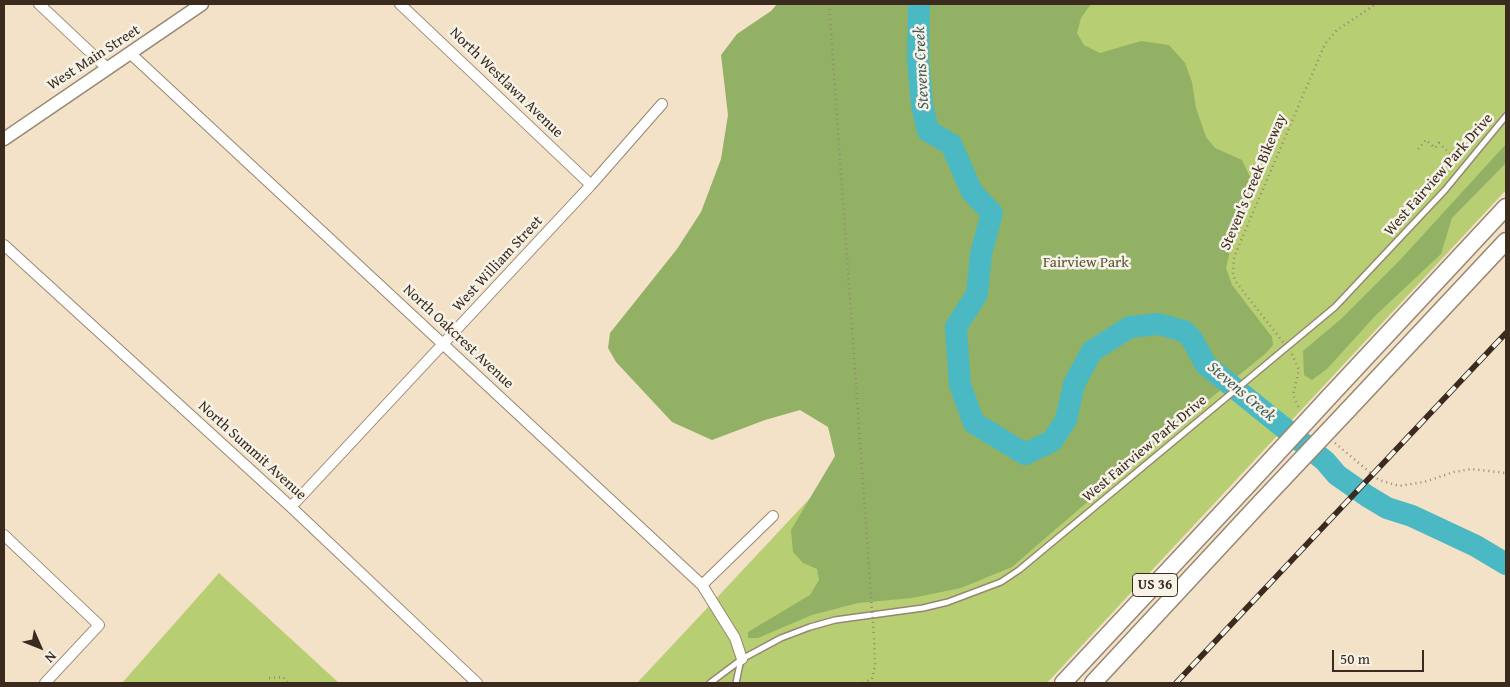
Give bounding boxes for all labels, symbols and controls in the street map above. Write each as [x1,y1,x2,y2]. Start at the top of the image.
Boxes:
street label: West Main Street [44,21,144,95]
street label: North Westlawn Avenue [446,24,566,142]
water label: Stevens Creek [910,26,934,110]
street label: West Fairview Park Drive [1381,110,1497,240]
street label: Steven's Creek Bikeway [1217,111,1291,253]
street label: West William Street [449,213,547,315]
park label: Fairview Park [1043,254,1129,272]
street label: North Oakcrest Avenue [399,281,517,393]
water label: Stevens Creek [1203,358,1279,426]
street label: West Fairview Park Drive [1079,392,1211,506]
street label: North Summit Avenue [194,398,310,504]
road number: US 36 [1132,574,1178,596]
north arrow [15,622,65,672]
scale bar [1335,640,1428,672]
text: N [40,647,61,668]
text: 50 m [1340,648,1370,669]

